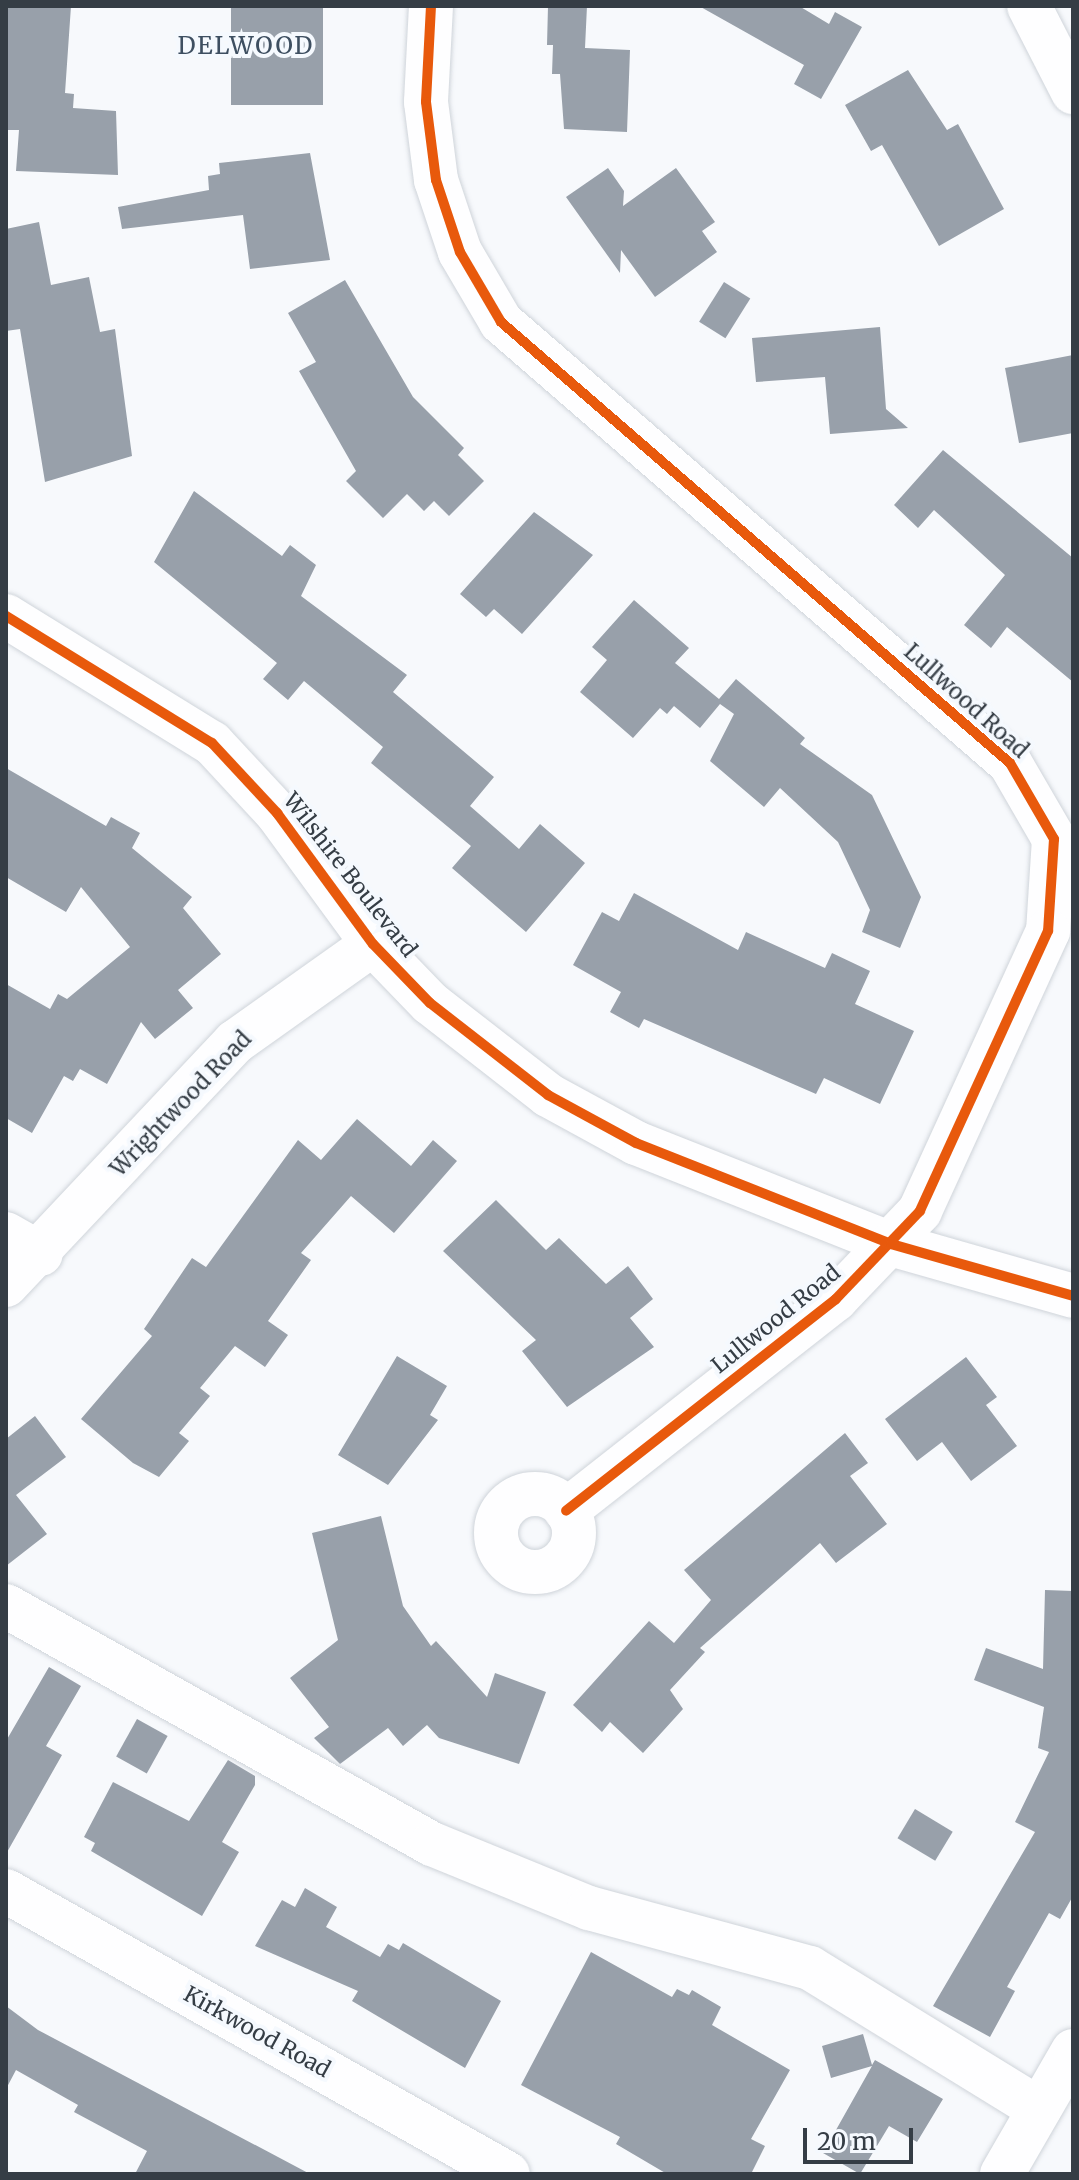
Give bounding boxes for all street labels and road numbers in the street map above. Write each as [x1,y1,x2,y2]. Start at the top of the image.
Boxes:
street label: Lullwood Road [899,638,1033,764]
street label: Wilshire Boulevard [278,788,422,962]
street label: Wrightwood Road [105,1026,257,1182]
street label: Lullwood Road [706,1259,846,1379]
street label: Kirkwood Road [179,1981,335,2083]

